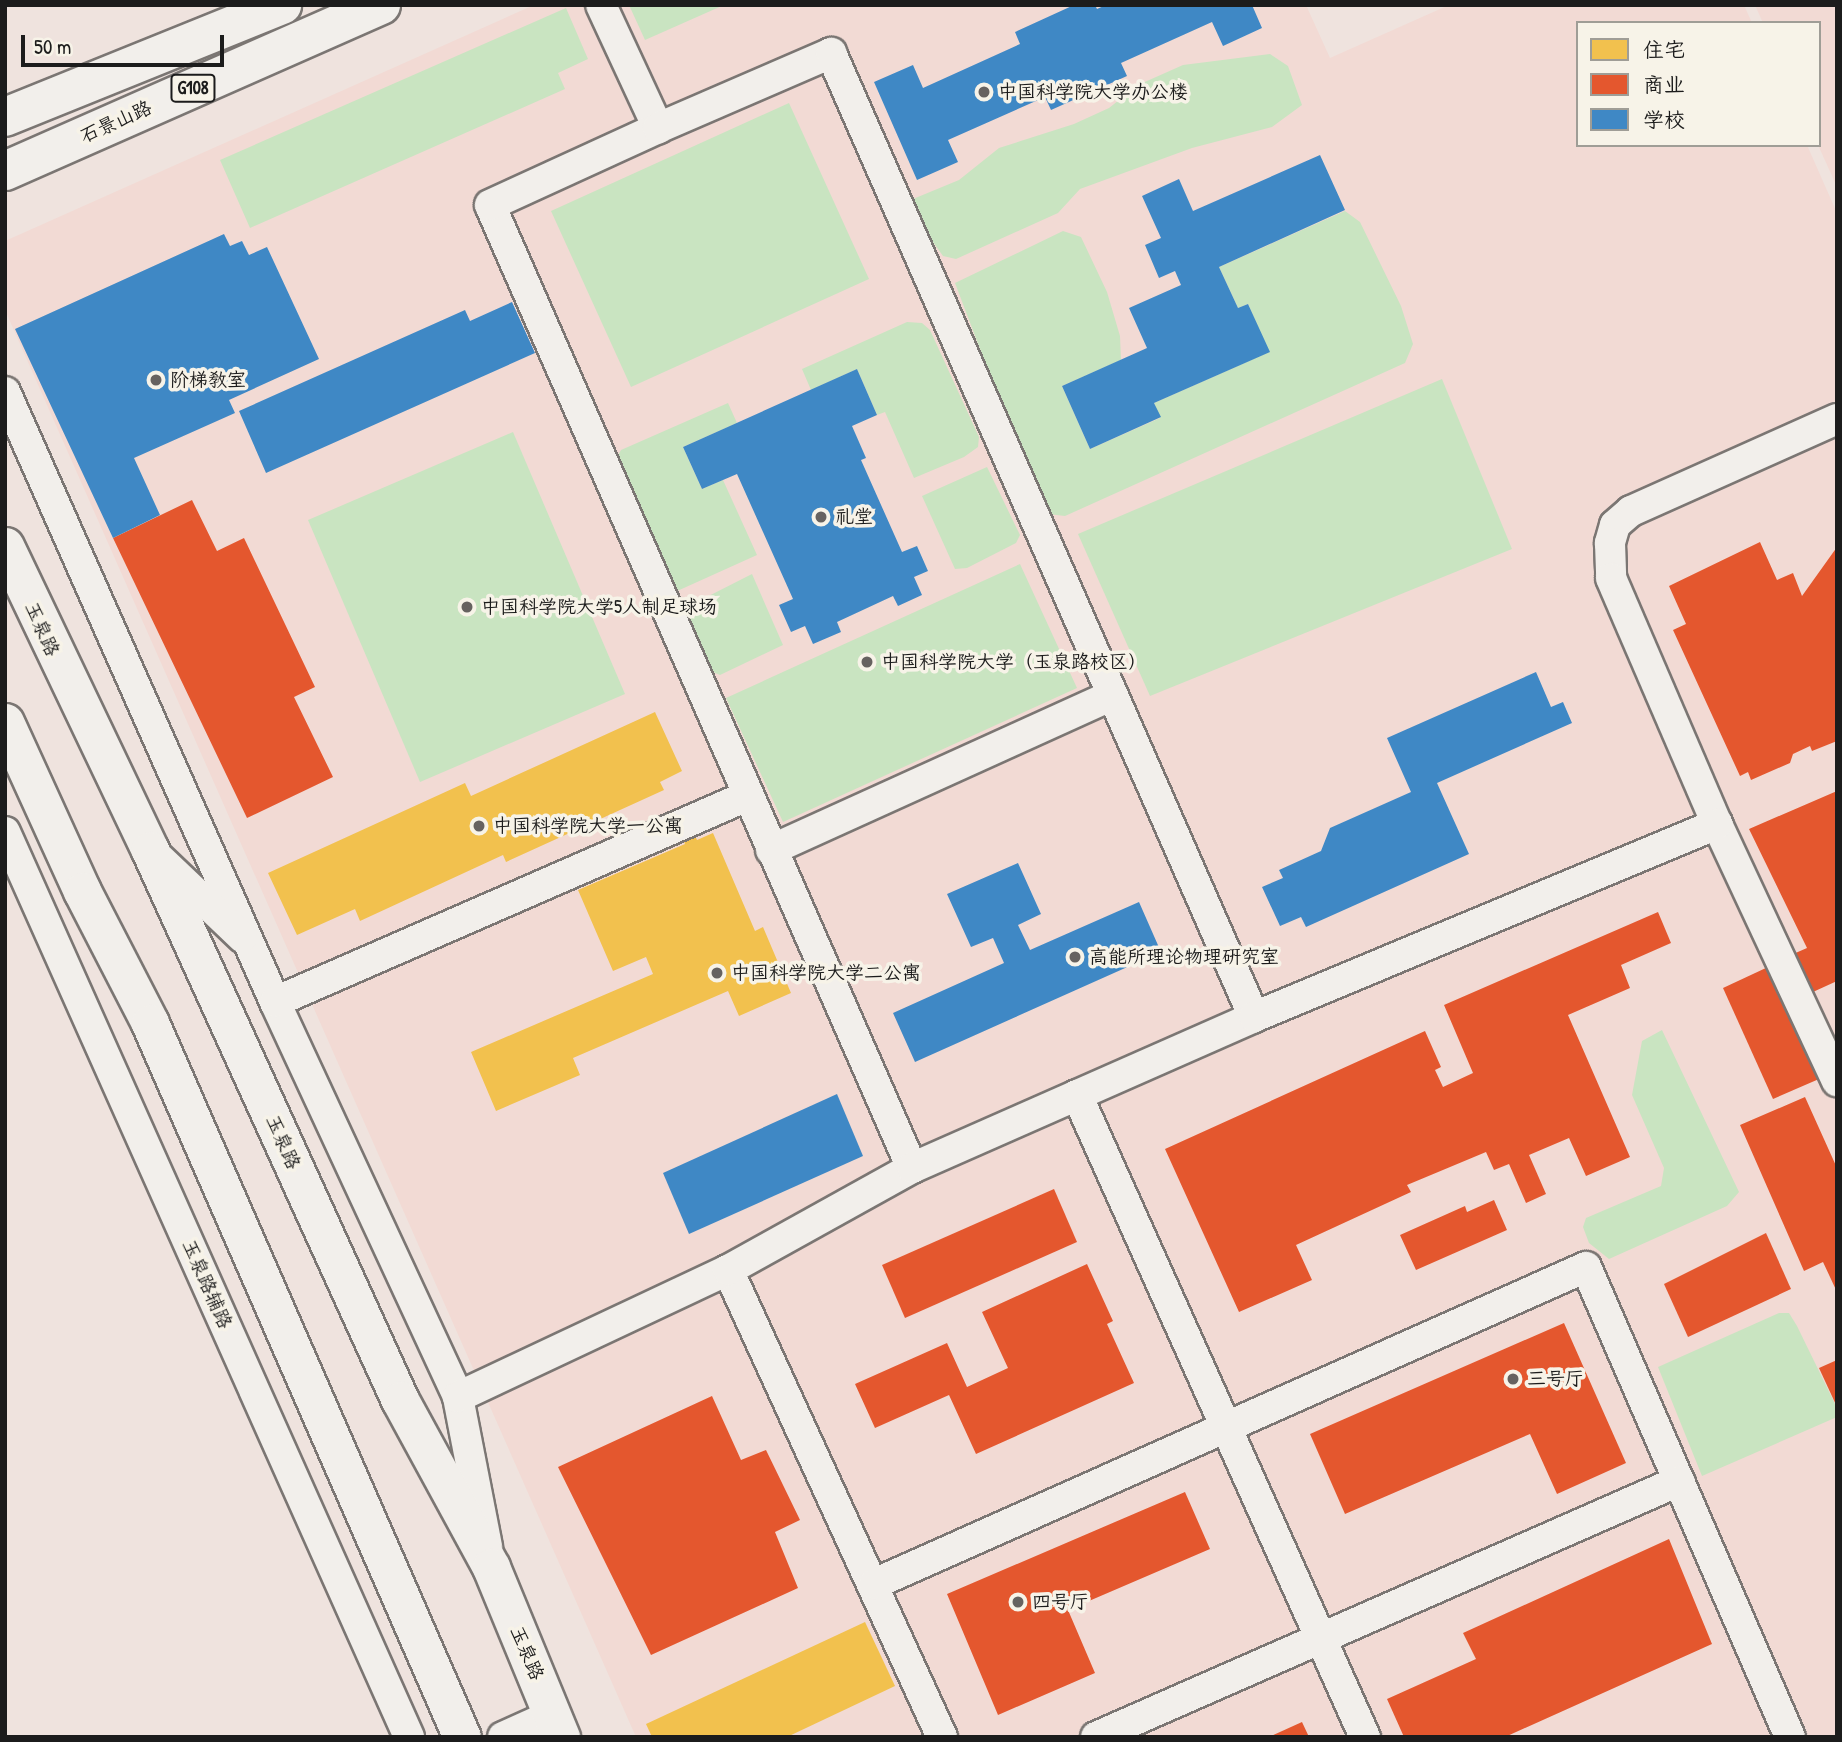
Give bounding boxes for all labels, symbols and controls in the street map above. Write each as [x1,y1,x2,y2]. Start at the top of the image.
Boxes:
scale bar [24,21,228,65]
legend [1576,21,1821,147]
text: 50 m [34,32,71,61]
text: 住宅 [1643,35,1685,64]
text: 商业 [1643,70,1685,99]
road number: G108 [170,74,216,102]
place label: 中国科学院大学办公楼 [998,81,1188,103]
marker: 中国科学院大学办公楼 [976,84,992,100]
street label: 石景山路 [77,96,155,148]
text: 学校 [1643,105,1685,134]
place label: 阶梯教室 [170,369,246,391]
marker: 阶梯教室 [148,372,164,388]
place label: 礼堂 [835,506,873,528]
marker: 礼堂 [813,509,829,525]
place label: 中国科学院大学5人制足球场 [481,596,717,618]
street label: 玉泉路 [20,598,64,660]
marker: 中国科学院大学5人制足球场 [459,599,475,615]
place label: 中国科学院大学（玉泉路校区） [881,651,1147,673]
marker: 中国科学院大学（玉泉路校区） [859,654,875,670]
place label: 中国科学院大学一公寓 [493,815,683,837]
marker: 中国科学院大学一公寓 [471,818,487,834]
place label: 高能所理论物理研究室 [1089,946,1279,968]
marker: 高能所理论物理研究室 [1067,949,1083,965]
place label: 中国科学院大学二公寓 [731,962,921,984]
marker: 中国科学院大学二公寓 [709,965,725,981]
street label: 玉泉路 [261,1111,305,1173]
street label: 玉泉路辅路 [177,1236,237,1332]
place label: 三号厅 [1527,1368,1584,1390]
marker: 三号厅 [1505,1371,1521,1387]
place label: 四号厅 [1032,1591,1089,1613]
marker: 四号厅 [1010,1594,1026,1610]
street label: 玉泉路 [505,1622,549,1684]

